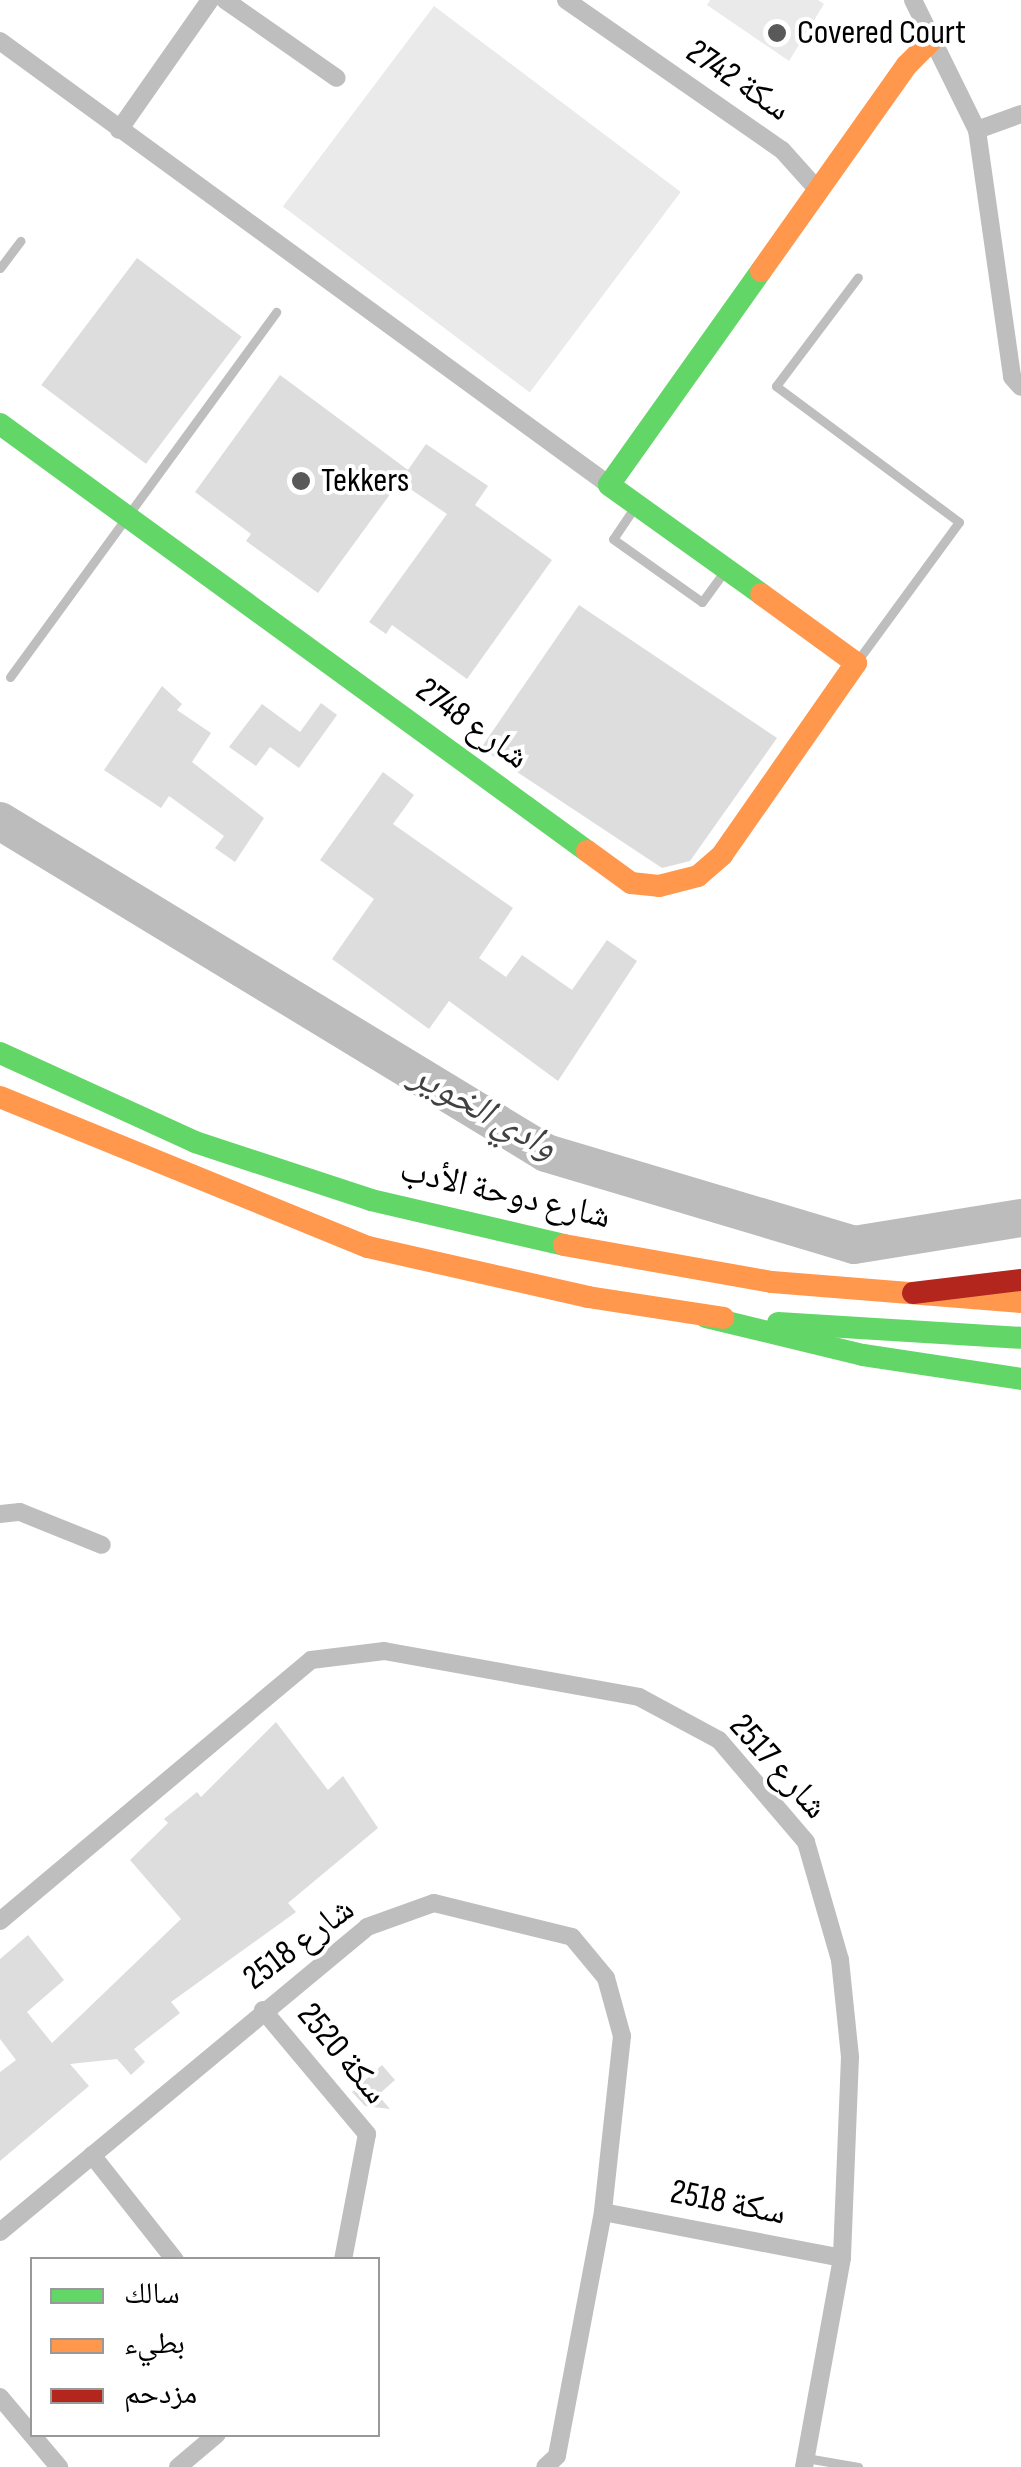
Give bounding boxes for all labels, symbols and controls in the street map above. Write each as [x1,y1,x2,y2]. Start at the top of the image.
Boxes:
place label: Covered Court [797,12,966,54]
marker: Covered Court [766,22,788,44]
street label: سكة 2742 [678,31,798,131]
place label: Tekkers [321,460,409,502]
marker: Tekkers [290,470,312,492]
street label: شارع 2748 [408,669,536,779]
water label: وادي الخوير [403,1052,565,1170]
street label: شارع دوحة الأدب [396,1149,614,1239]
street label: 2517 شارع [720,1706,836,1828]
street label: 2518 شارع [235,1889,363,1999]
street label: سكة 2520 [288,1995,396,2113]
street label: سكة 2518 [667,2171,789,2235]
legend [30,2257,380,2437]
text: سالك [124,2276,180,2312]
text: بطيء [124,2326,185,2362]
text: مزدحم [124,2376,197,2412]

